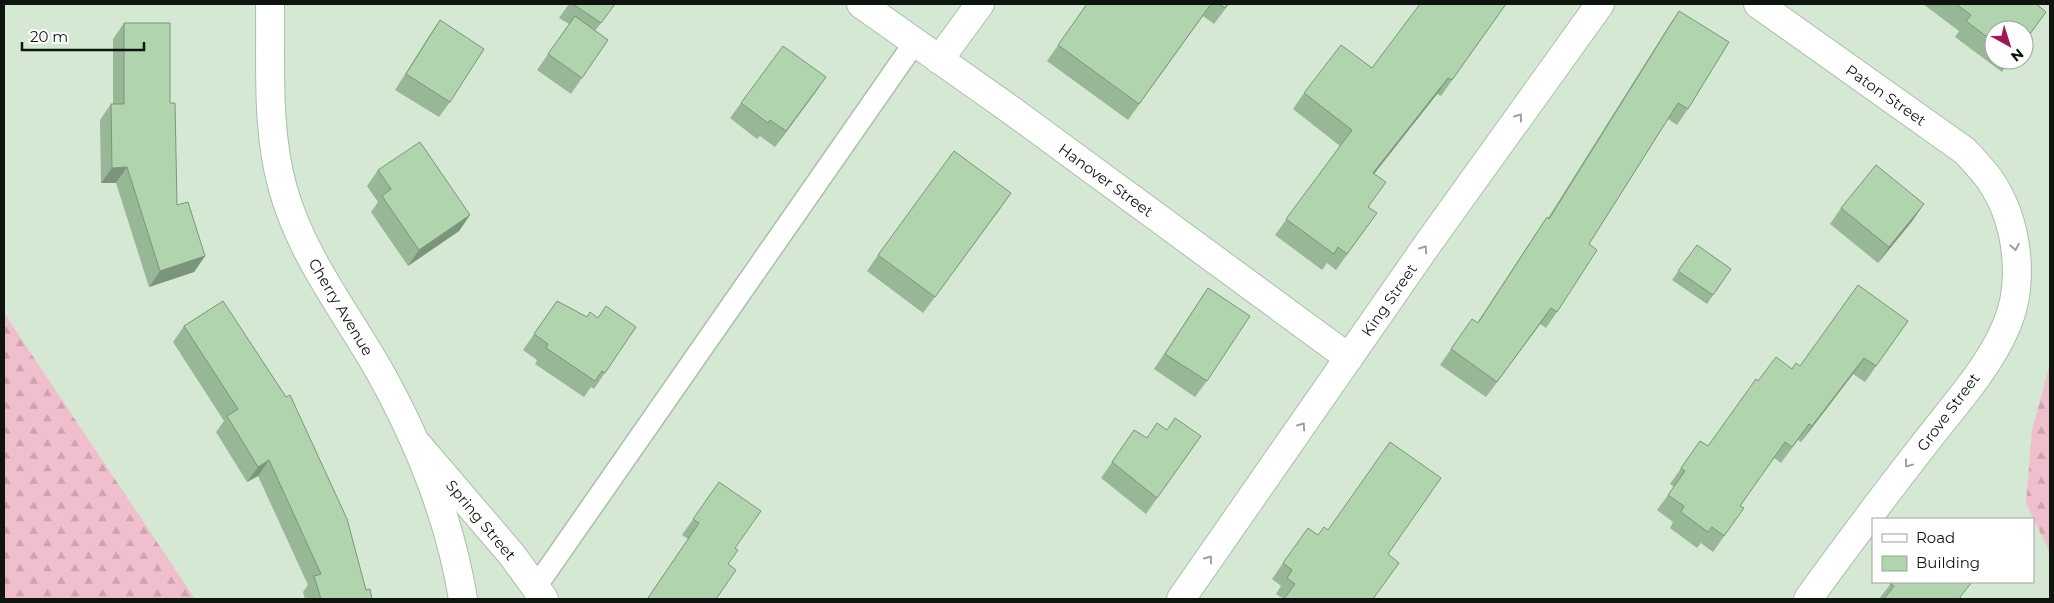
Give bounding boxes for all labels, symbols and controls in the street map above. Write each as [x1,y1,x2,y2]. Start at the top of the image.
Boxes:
scale bar [22,20,145,52]
north arrow [1984,20,2034,70]
text: 20 m [30,27,68,46]
text: N [2007,45,2027,66]
street label: Paton Street [1842,60,1930,130]
one-way arrow [1513,113,1522,123]
street label: Hanover Street [1055,139,1157,221]
one-way arrow [2009,243,2019,251]
one-way arrow [1418,246,1427,255]
street label: Cherry Avenue [304,255,378,359]
street label: King Street [1357,260,1421,340]
street label: Grove Street [1912,369,1984,455]
one-way arrow [1296,422,1305,432]
one-way arrow [1906,458,1914,467]
street label: Spring Street [442,476,520,564]
legend [1872,518,2034,583]
text: Road [1916,528,1955,547]
text: Building [1916,553,1980,572]
one-way arrow [1203,555,1212,565]

